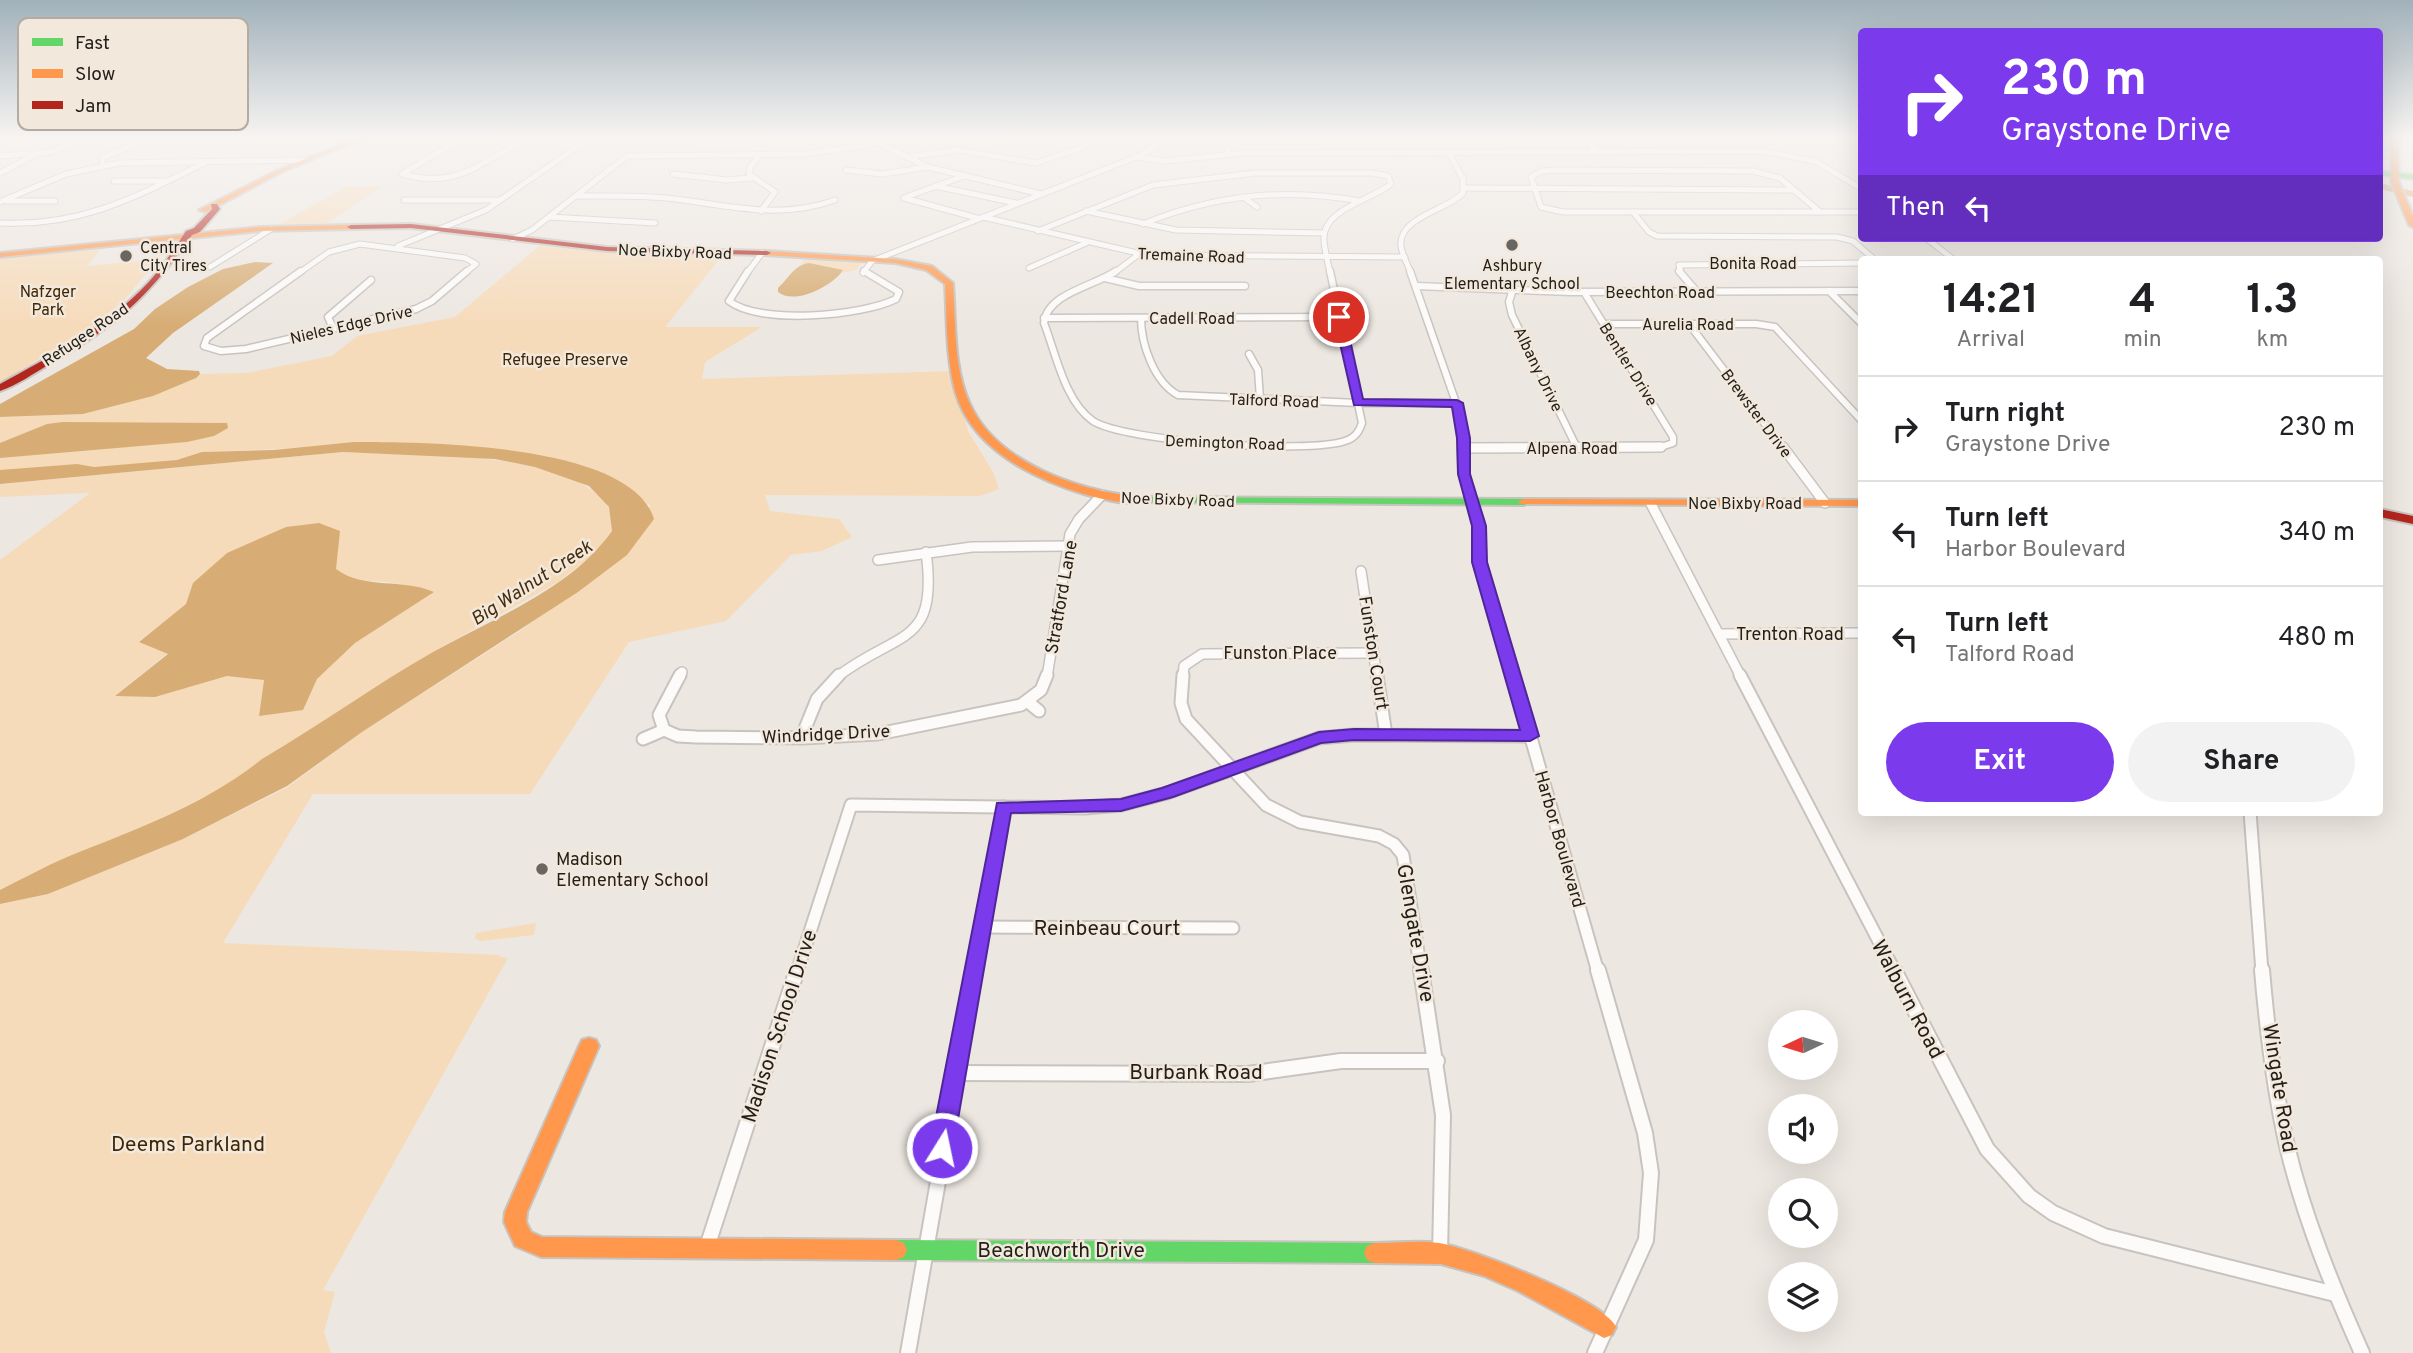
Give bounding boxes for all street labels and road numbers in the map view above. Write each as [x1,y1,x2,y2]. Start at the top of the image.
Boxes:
street label: Noe Bixby Road [618,241,732,265]
street label: Tremaine Road [1137,245,1245,269]
street label: Bonita Road [1709,255,1797,275]
street label: Beechton Road [1605,284,1715,304]
street label: Refugee Road [39,300,133,372]
street label: Nieles Edge Drive [288,302,415,350]
street label: Cadell Road [1149,310,1235,330]
street label: Aurelia Road [1642,316,1734,336]
street label: Bentler Drive [1594,320,1661,411]
street label: Albany Drive [1508,324,1566,416]
street label: Brewster Drive [1716,366,1795,463]
street label: Talford Road [1228,390,1319,414]
street label: Demington Road [1165,432,1285,456]
street label: Alpena Road [1526,440,1618,460]
street label: Noe Bixby Road [1121,489,1235,513]
street label: Noe Bixby Road [1688,495,1802,515]
street label: Stratford Lane [1041,538,1084,656]
street label: Funston Court [1352,595,1393,712]
street label: Trenton Road [1736,624,1844,647]
street label: Funston Place [1223,643,1337,666]
street label: Windridge Drive [761,721,891,750]
street label: Harbor Boulevard [1528,768,1589,911]
street label: Glengate Drive [1389,862,1440,1005]
street label: Reinbeau Court [1034,916,1180,943]
street label: Madison School Drive [736,926,824,1126]
street label: Walburn Road [1864,936,1949,1064]
street label: Wingate Road [2255,1022,2302,1155]
street label: Burbank Road [1129,1060,1263,1087]
street label: Beachworth Drive [977,1238,1145,1265]

